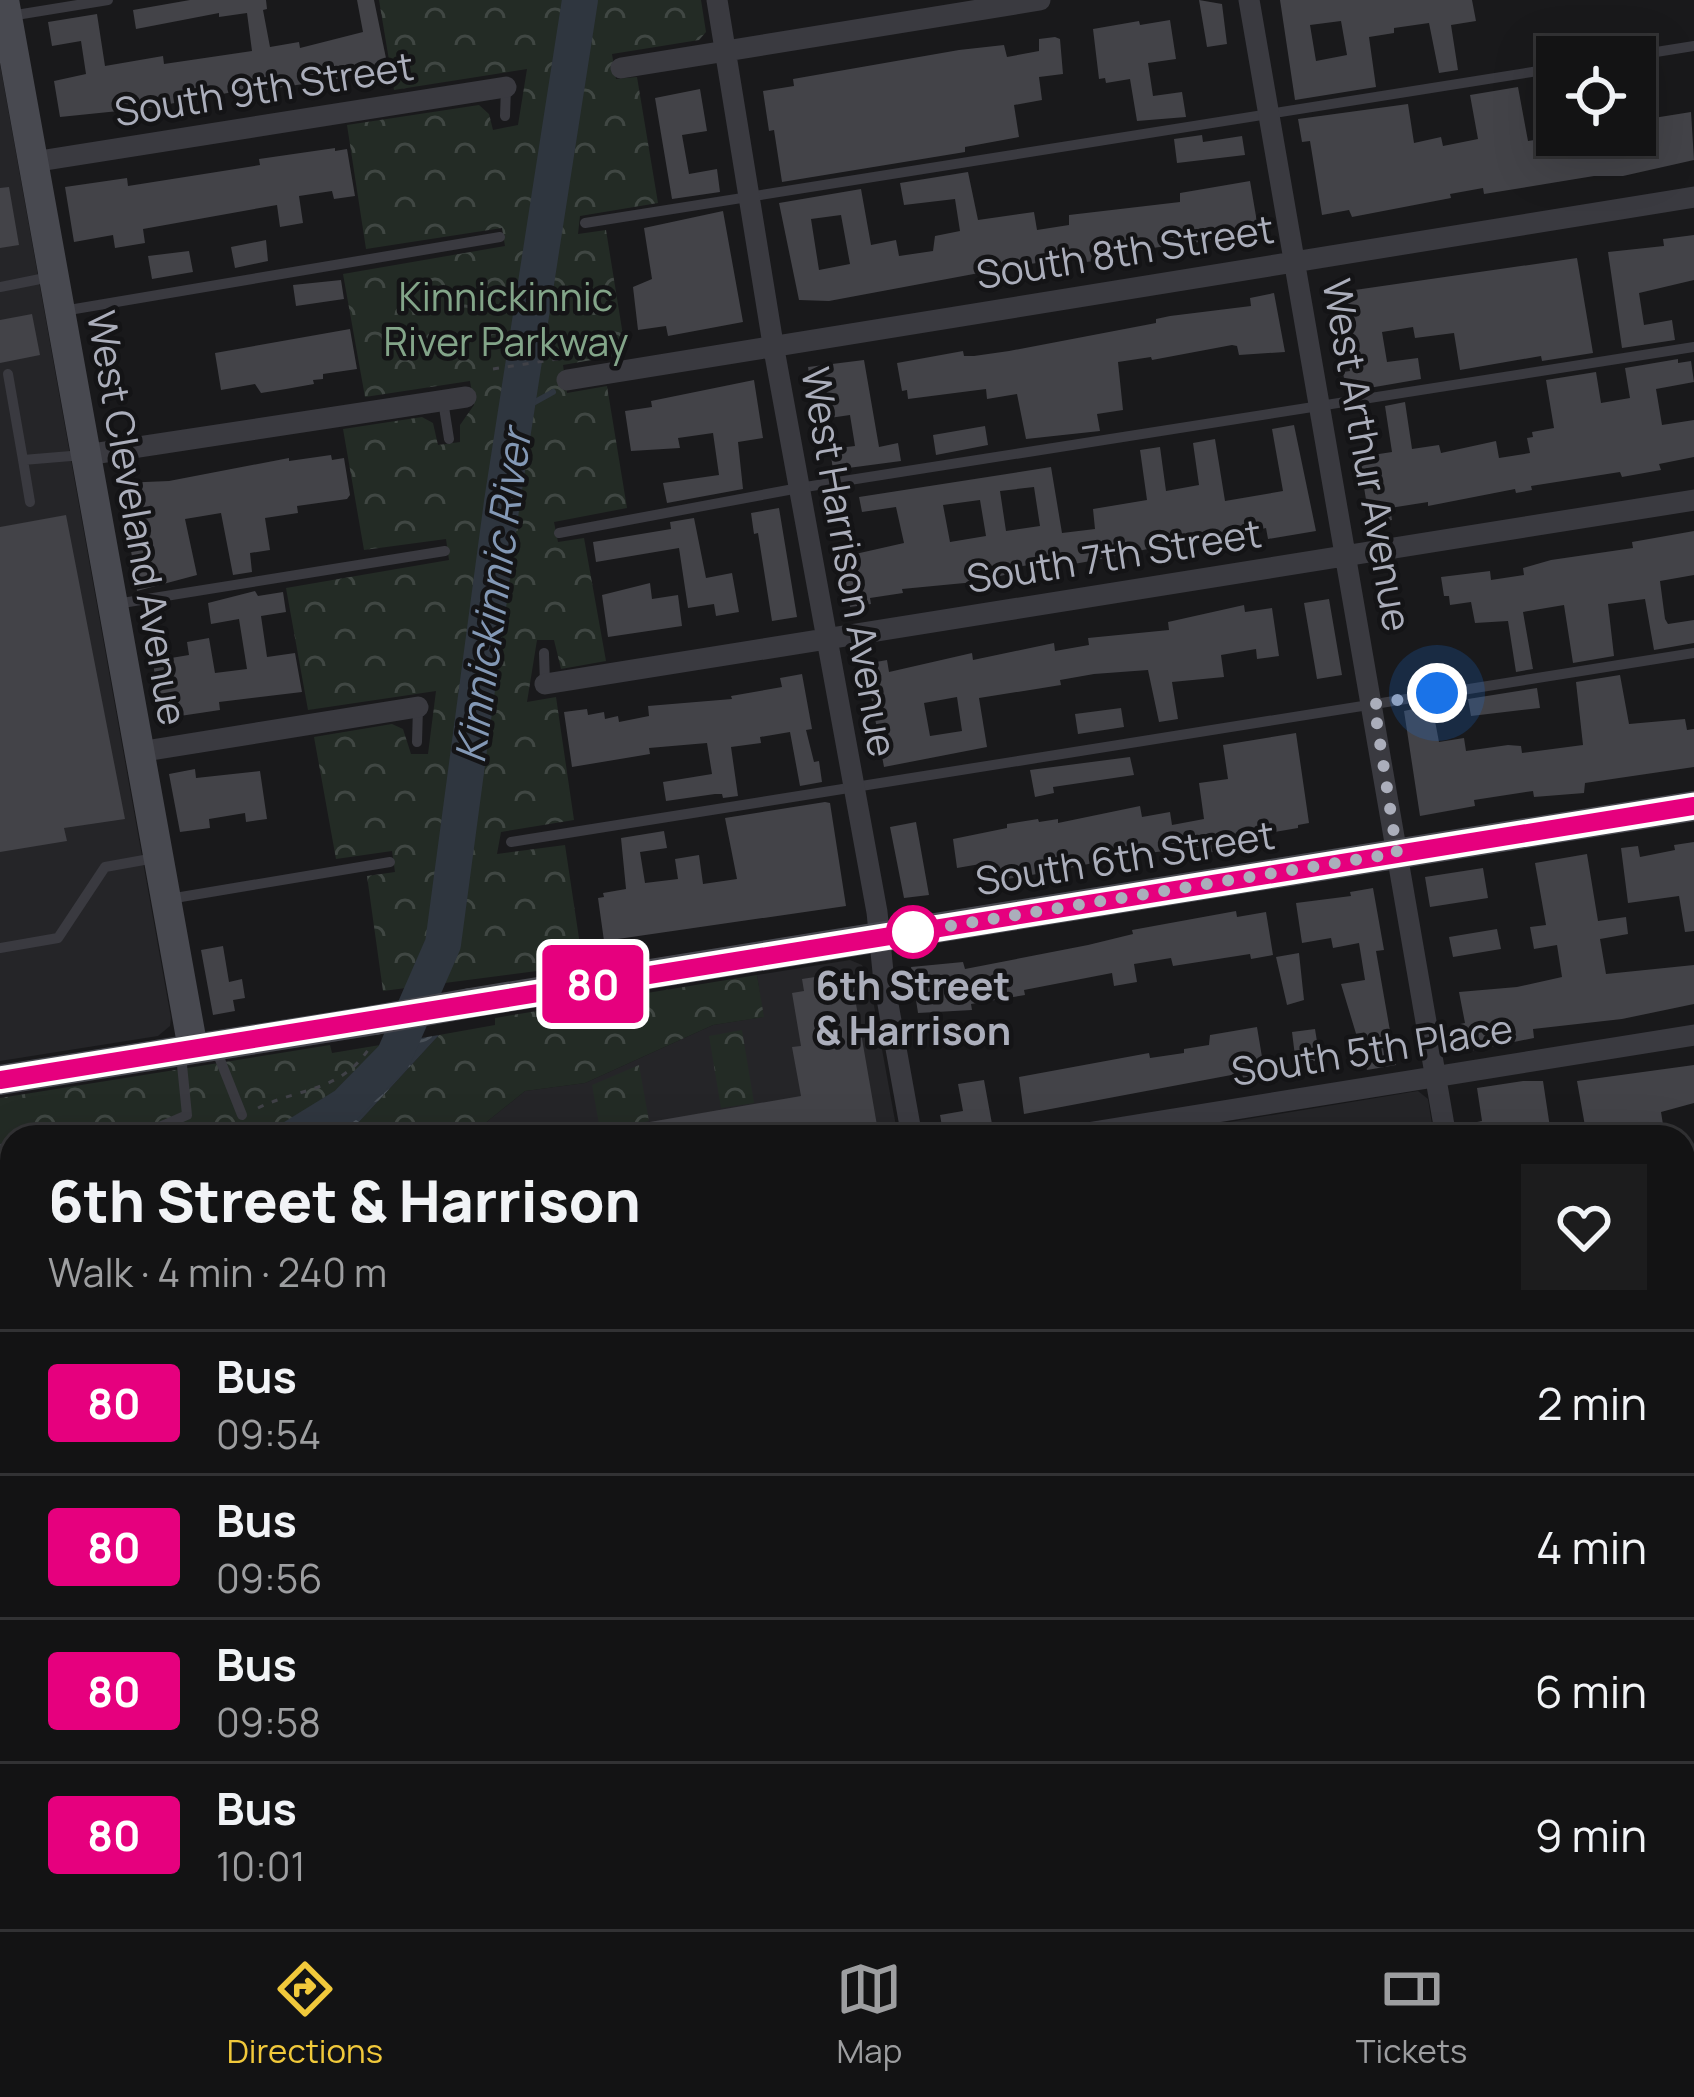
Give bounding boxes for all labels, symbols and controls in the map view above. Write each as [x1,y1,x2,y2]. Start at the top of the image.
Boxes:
map controls [1536,36,1656,156]
button: locate [1536,36,1656,156]
street label: South 9th Street [110,38,417,138]
street label: South 8th Street [972,201,1278,301]
park label: Kinnickinnic River Parkway [384,269,628,368]
street label: West Arthur Avenue [1310,274,1426,635]
street label: West Cleveland Avenue [75,306,201,729]
street label: West Harrison Avenue [789,363,911,761]
water label: Kinnickinnic River [440,421,545,766]
street label: South 7th Street [963,505,1265,605]
your location [1407,663,1467,723]
street label: South 6th Street [971,807,1278,907]
marker: 6th Street & Harrison [888,907,938,957]
line badge: 80 [539,945,647,1023]
text: 80 [566,955,620,1013]
place label: 6th Street & Harrison [815,958,1011,1057]
street label: South 5th Place [1227,1000,1516,1098]
text: 6th Street & Harrison [48,1161,641,1239]
button: heart [1521,1164,1647,1290]
text: Walk · 4 min · 240 m [48,1245,387,1299]
text: Bus [216,1345,297,1407]
text: 2 min [1537,1372,1647,1434]
text: 80 [87,1374,141,1432]
text: 09:54 [216,1407,321,1461]
text: Bus [216,1489,297,1551]
text: 4 min [1536,1516,1647,1578]
text: 80 [87,1518,141,1576]
text: 09:56 [216,1551,322,1605]
text: Bus [216,1633,297,1695]
text: 6 min [1535,1660,1647,1722]
text: 80 [87,1662,141,1720]
text: 09:58 [216,1695,321,1749]
text: Bus [216,1777,297,1839]
text: 9 min [1535,1804,1647,1866]
text: 80 [87,1806,141,1864]
text: 10:01 [216,1839,306,1893]
tab: Directions [227,1956,383,2073]
tab: Map [836,1956,902,2073]
tab: Tickets [1356,1956,1467,2073]

